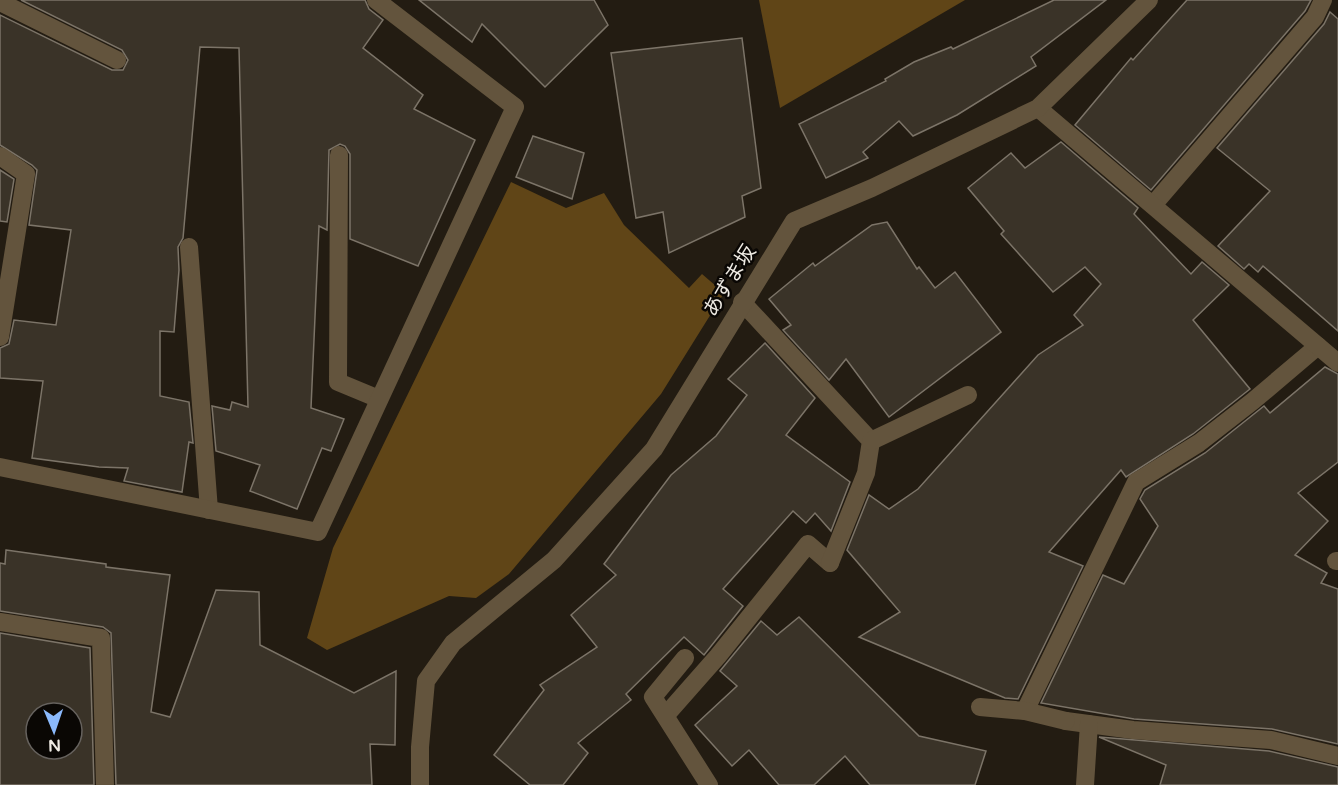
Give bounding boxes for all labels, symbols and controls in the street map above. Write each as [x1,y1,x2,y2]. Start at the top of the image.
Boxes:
street label: あずま坂 [699,241,761,321]
north arrow [24,701,84,761]
text: N [48,735,61,755]

